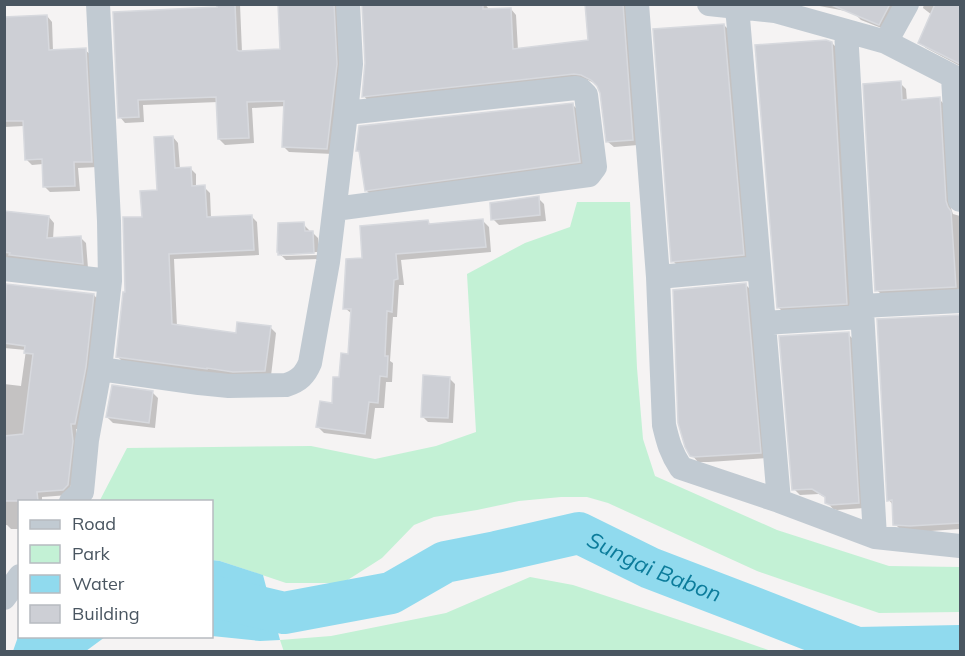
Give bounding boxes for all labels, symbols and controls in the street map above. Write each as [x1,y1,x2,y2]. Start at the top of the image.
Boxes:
legend [18,500,213,638]
text: Road [72,512,116,535]
water label: Sungai Babon [583,525,725,608]
text: Park [72,542,111,565]
text: Water [72,572,125,595]
text: Building [72,602,140,625]

